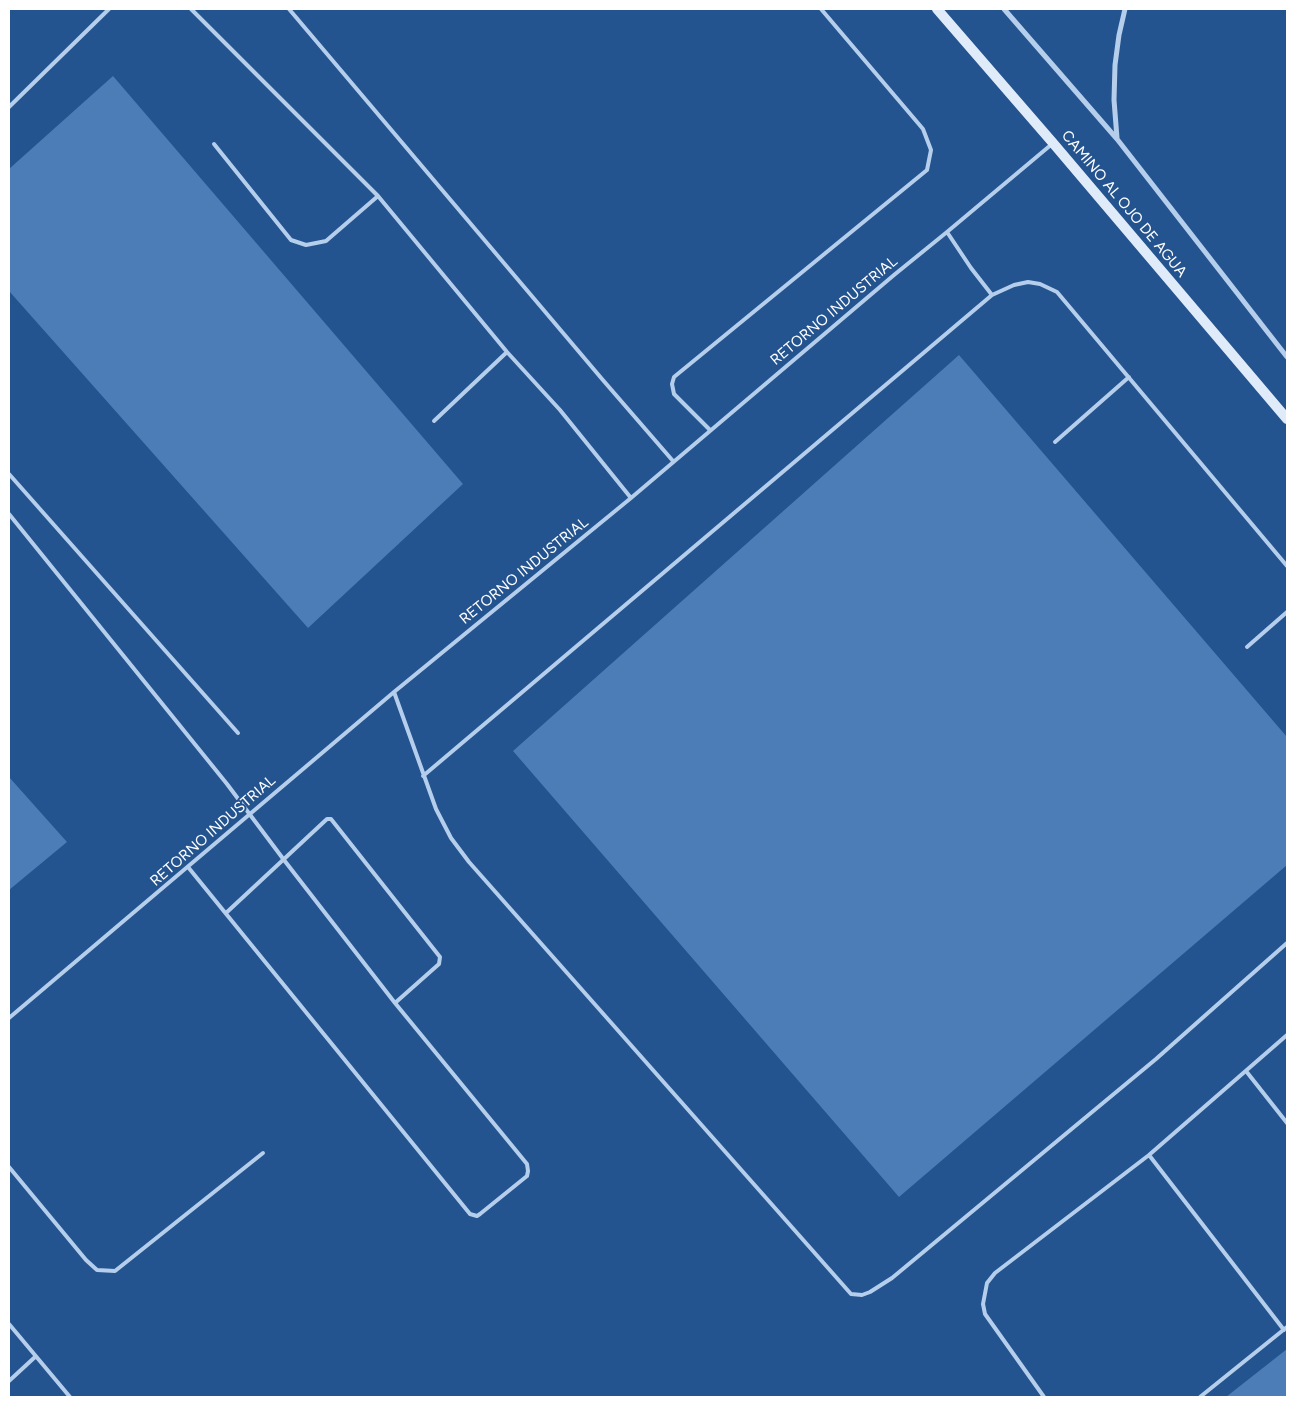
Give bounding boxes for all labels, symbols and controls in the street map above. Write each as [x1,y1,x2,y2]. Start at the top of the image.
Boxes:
street label: CAMINO AL OJO DE AGUA [1057,127,1191,281]
street label: RETORNO INDUSTRIAL [767,253,901,369]
street label: RETORNO INDUSTRIAL [456,514,592,628]
street label: RETORNO INDUSTRIAL [147,772,279,890]

